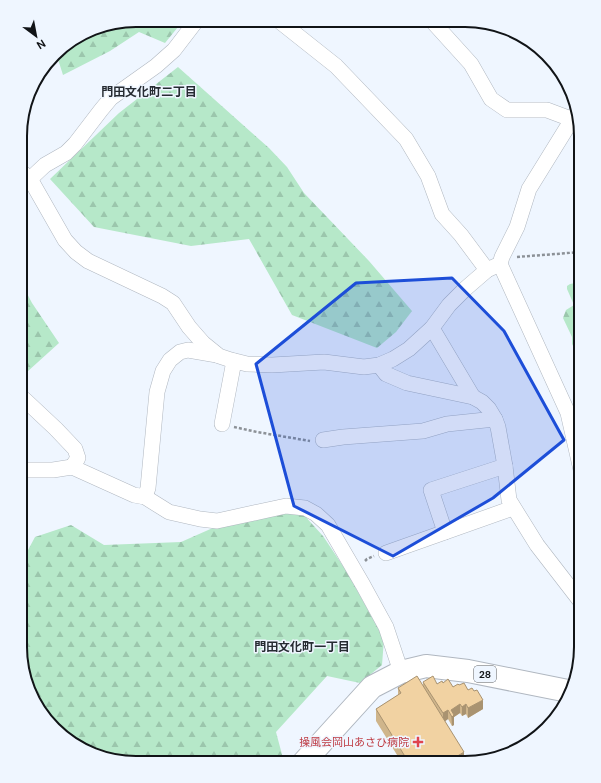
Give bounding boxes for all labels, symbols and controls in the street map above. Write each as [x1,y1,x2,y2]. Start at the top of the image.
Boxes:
north arrow [16,16,56,56]
text: N [34,36,48,53]
district label: 門田文化町二丁目 [101,84,197,100]
district label: 門田文化町一丁目 [254,639,350,655]
road number: 28 [474,666,496,682]
place label: 操風会岡山あさひ病院 [299,735,409,749]
marker: 操風会岡山あさひ病院 [412,736,424,748]

